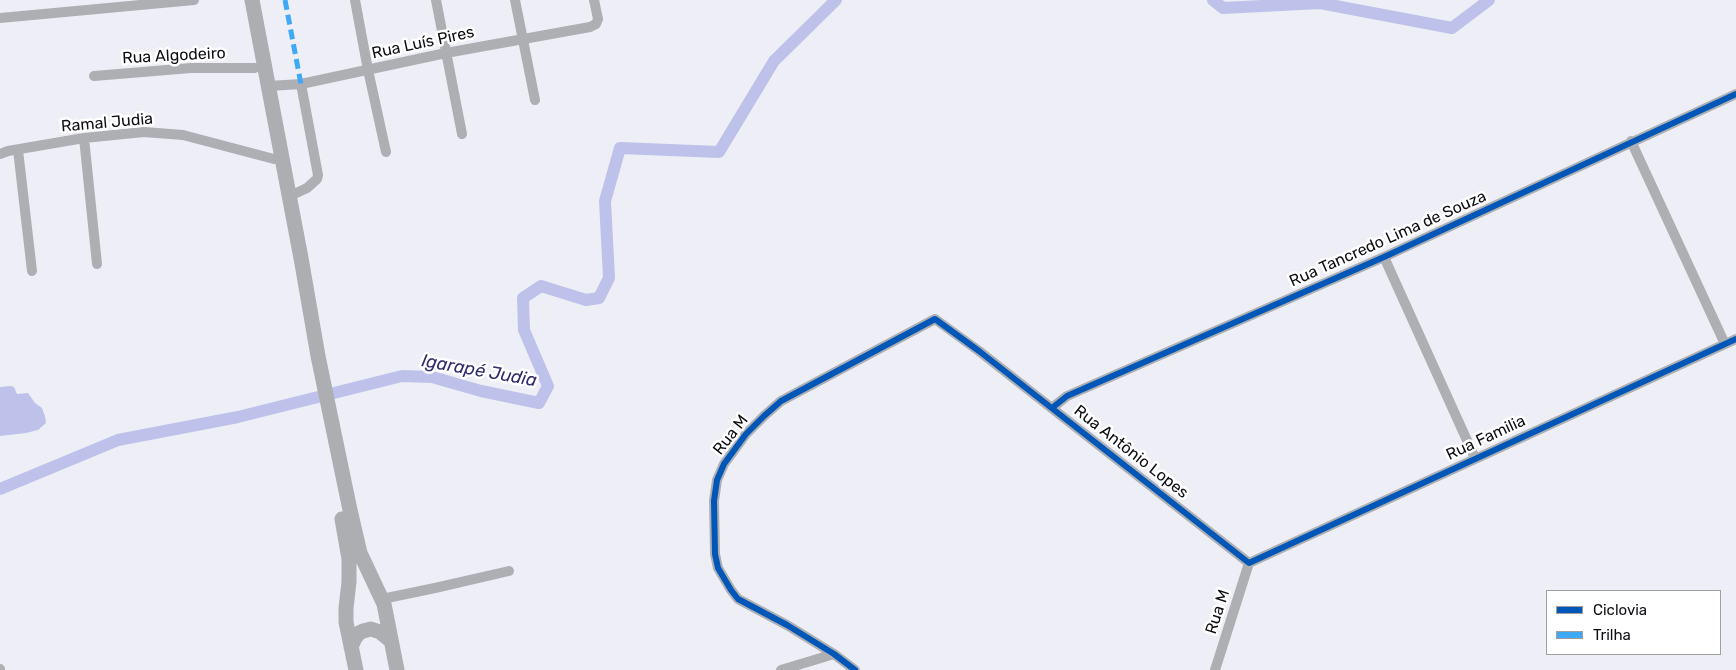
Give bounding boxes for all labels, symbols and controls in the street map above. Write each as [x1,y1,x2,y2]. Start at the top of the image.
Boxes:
street label: Rua Luís Pires [370,23,476,63]
street label: Rua Algodeiro [122,44,226,68]
street label: Ramal Judia [60,109,154,137]
street label: Rua Tancredo Lima de Souza [1287,187,1489,291]
water label: Igarapé Judia [420,350,538,392]
street label: Rua Antônio Lopes [1070,401,1192,503]
street label: Rua M [709,411,753,459]
street label: Rua Familia [1443,411,1529,465]
street label: Rua M [1202,587,1234,637]
legend [1546,590,1721,655]
text: Ciclovia [1593,601,1647,619]
text: Trilha [1593,626,1631,644]

